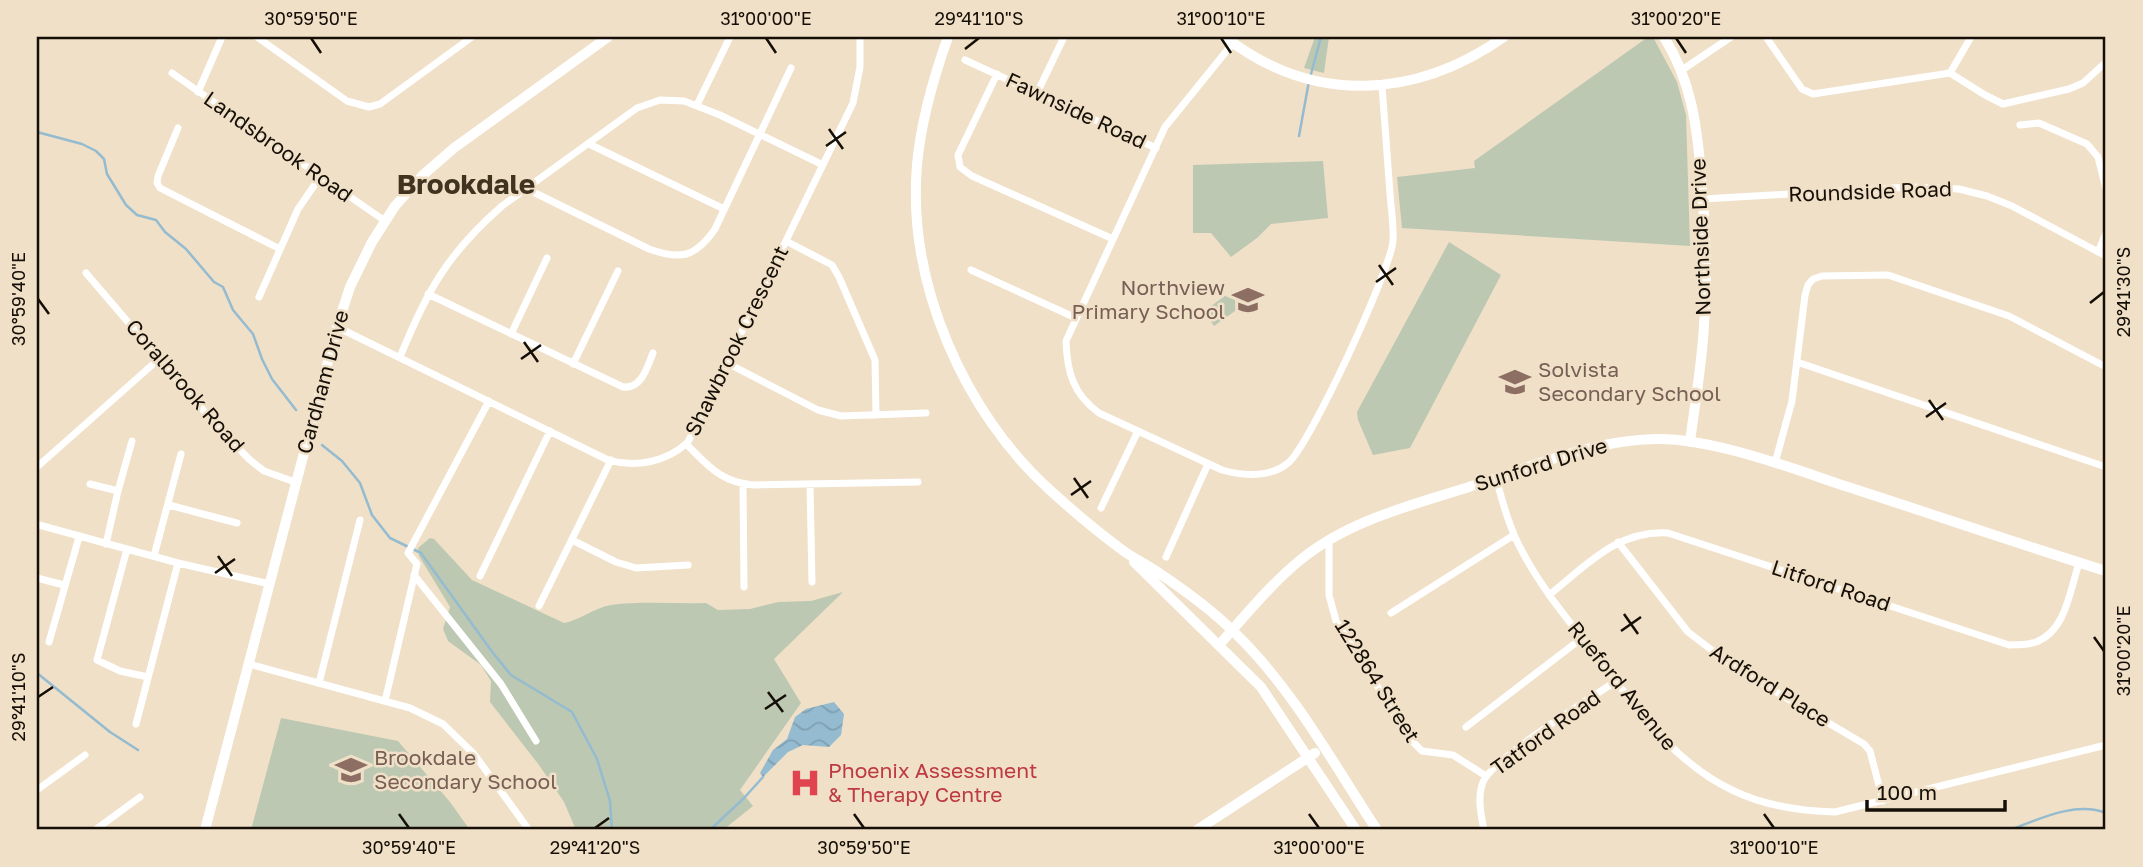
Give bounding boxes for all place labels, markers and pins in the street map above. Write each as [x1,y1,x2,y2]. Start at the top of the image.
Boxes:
place label: Northview Primary School [1071,274,1225,324]
school or university icon: Northview Primary School [1231,283,1265,317]
place label: Solvista Secondary School [1538,356,1721,406]
school or university icon: Solvista Secondary School [1498,365,1532,399]
place label: Brookdale Secondary School [374,744,557,794]
school or university icon: Brookdale Secondary School [334,753,368,787]
place label: Phoenix Assessment & Therapy Centre [828,757,1037,807]
hospital icon: Phoenix Assessment & Therapy Centre [788,766,822,800]

